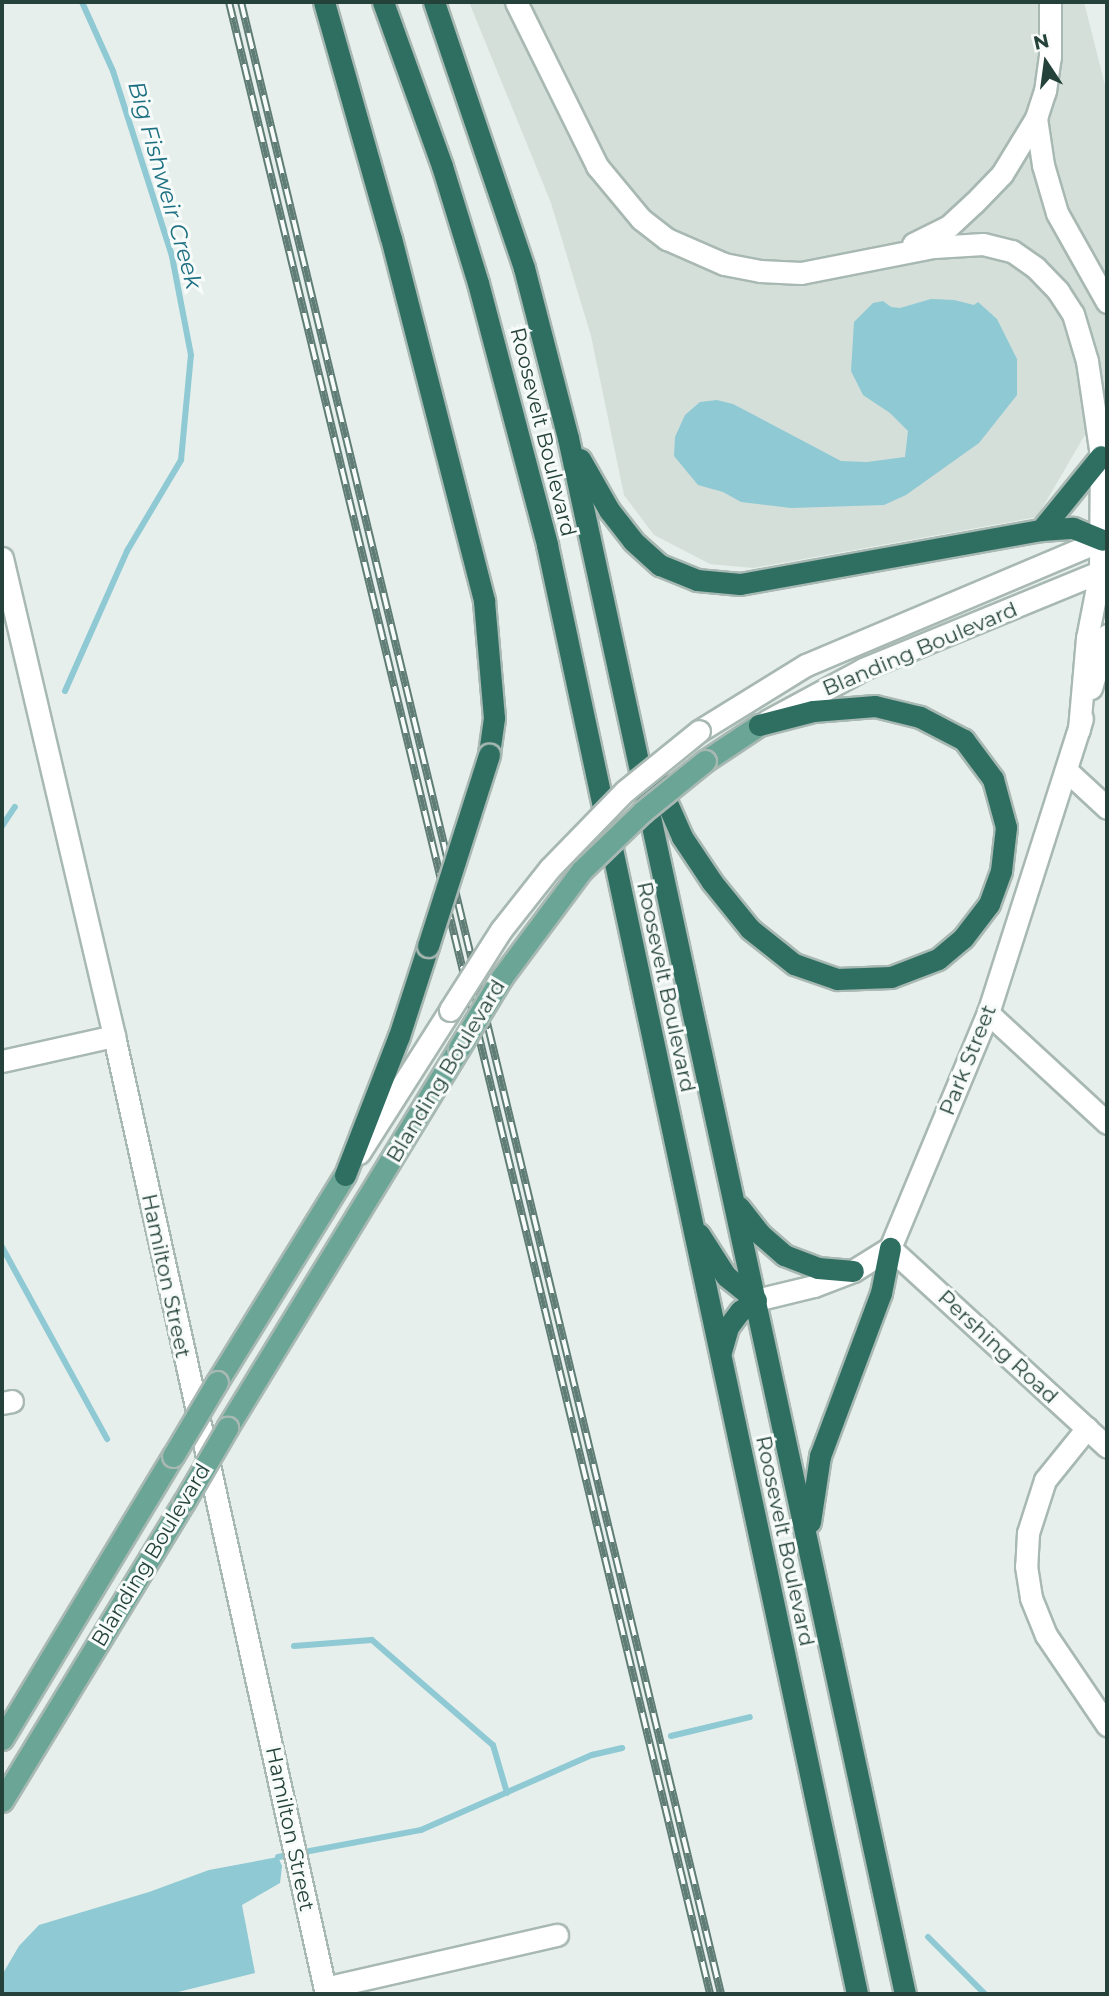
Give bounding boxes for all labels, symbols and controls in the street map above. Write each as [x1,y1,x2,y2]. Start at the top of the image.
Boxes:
north arrow [1011,28,1081,98]
text: N [1031,29,1051,55]
water label: Big Fishweir Creek [122,78,208,292]
street label: Roosevelt Boulevard [505,325,581,539]
street label: Blanding Boulevard [819,597,1021,701]
street label: Roosevelt Boulevard [631,879,701,1095]
street label: Blanding Boulevard [381,975,511,1167]
street label: Park Street [934,1001,1002,1119]
street label: Hamilton Street [136,1192,196,1360]
street label: Pershing Road [933,1285,1063,1409]
street label: Roosevelt Boulevard [750,1433,820,1649]
street label: Blanding Boulevard [86,1459,216,1651]
street label: Hamilton Street [260,1745,320,1913]

